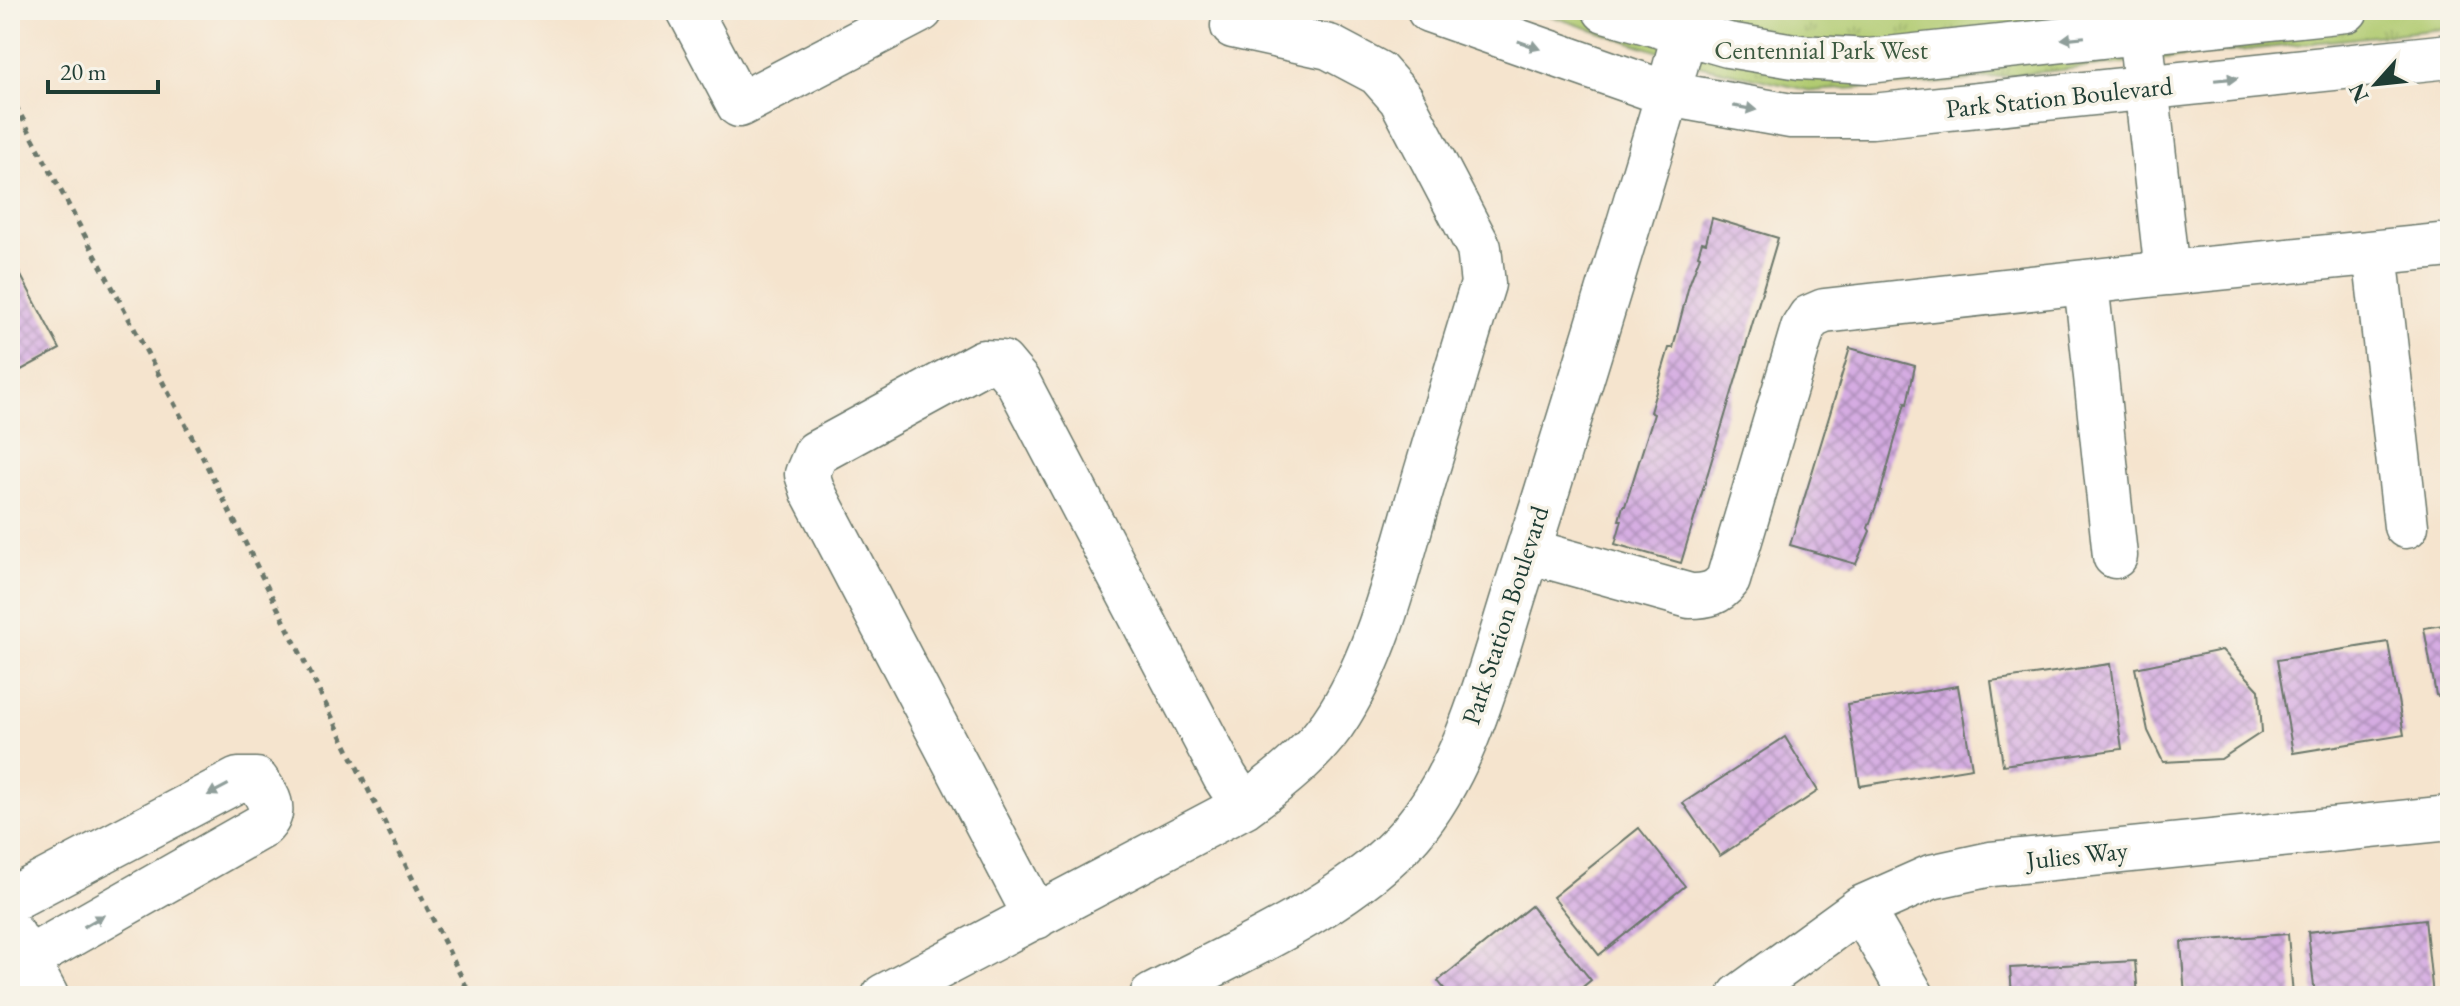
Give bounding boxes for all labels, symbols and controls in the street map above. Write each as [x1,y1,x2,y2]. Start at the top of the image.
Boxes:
one-way arrow [2060,31,2085,44]
park label: Centennial Park West [1714,33,1928,67]
one-way arrow [1517,40,1541,52]
scale bar [48,44,158,94]
north arrow [2336,44,2416,124]
text: 20 m [60,56,107,87]
street label: Park Station Boulevard [1944,68,2175,126]
one-way arrow [2214,73,2239,86]
text: N [2342,78,2376,107]
one-way arrow [1733,102,1758,114]
street label: Park Station Boulevard [1454,501,1557,729]
one-way arrow [207,783,229,797]
street label: Julies Way [2023,833,2130,877]
one-way arrow [83,914,105,928]

